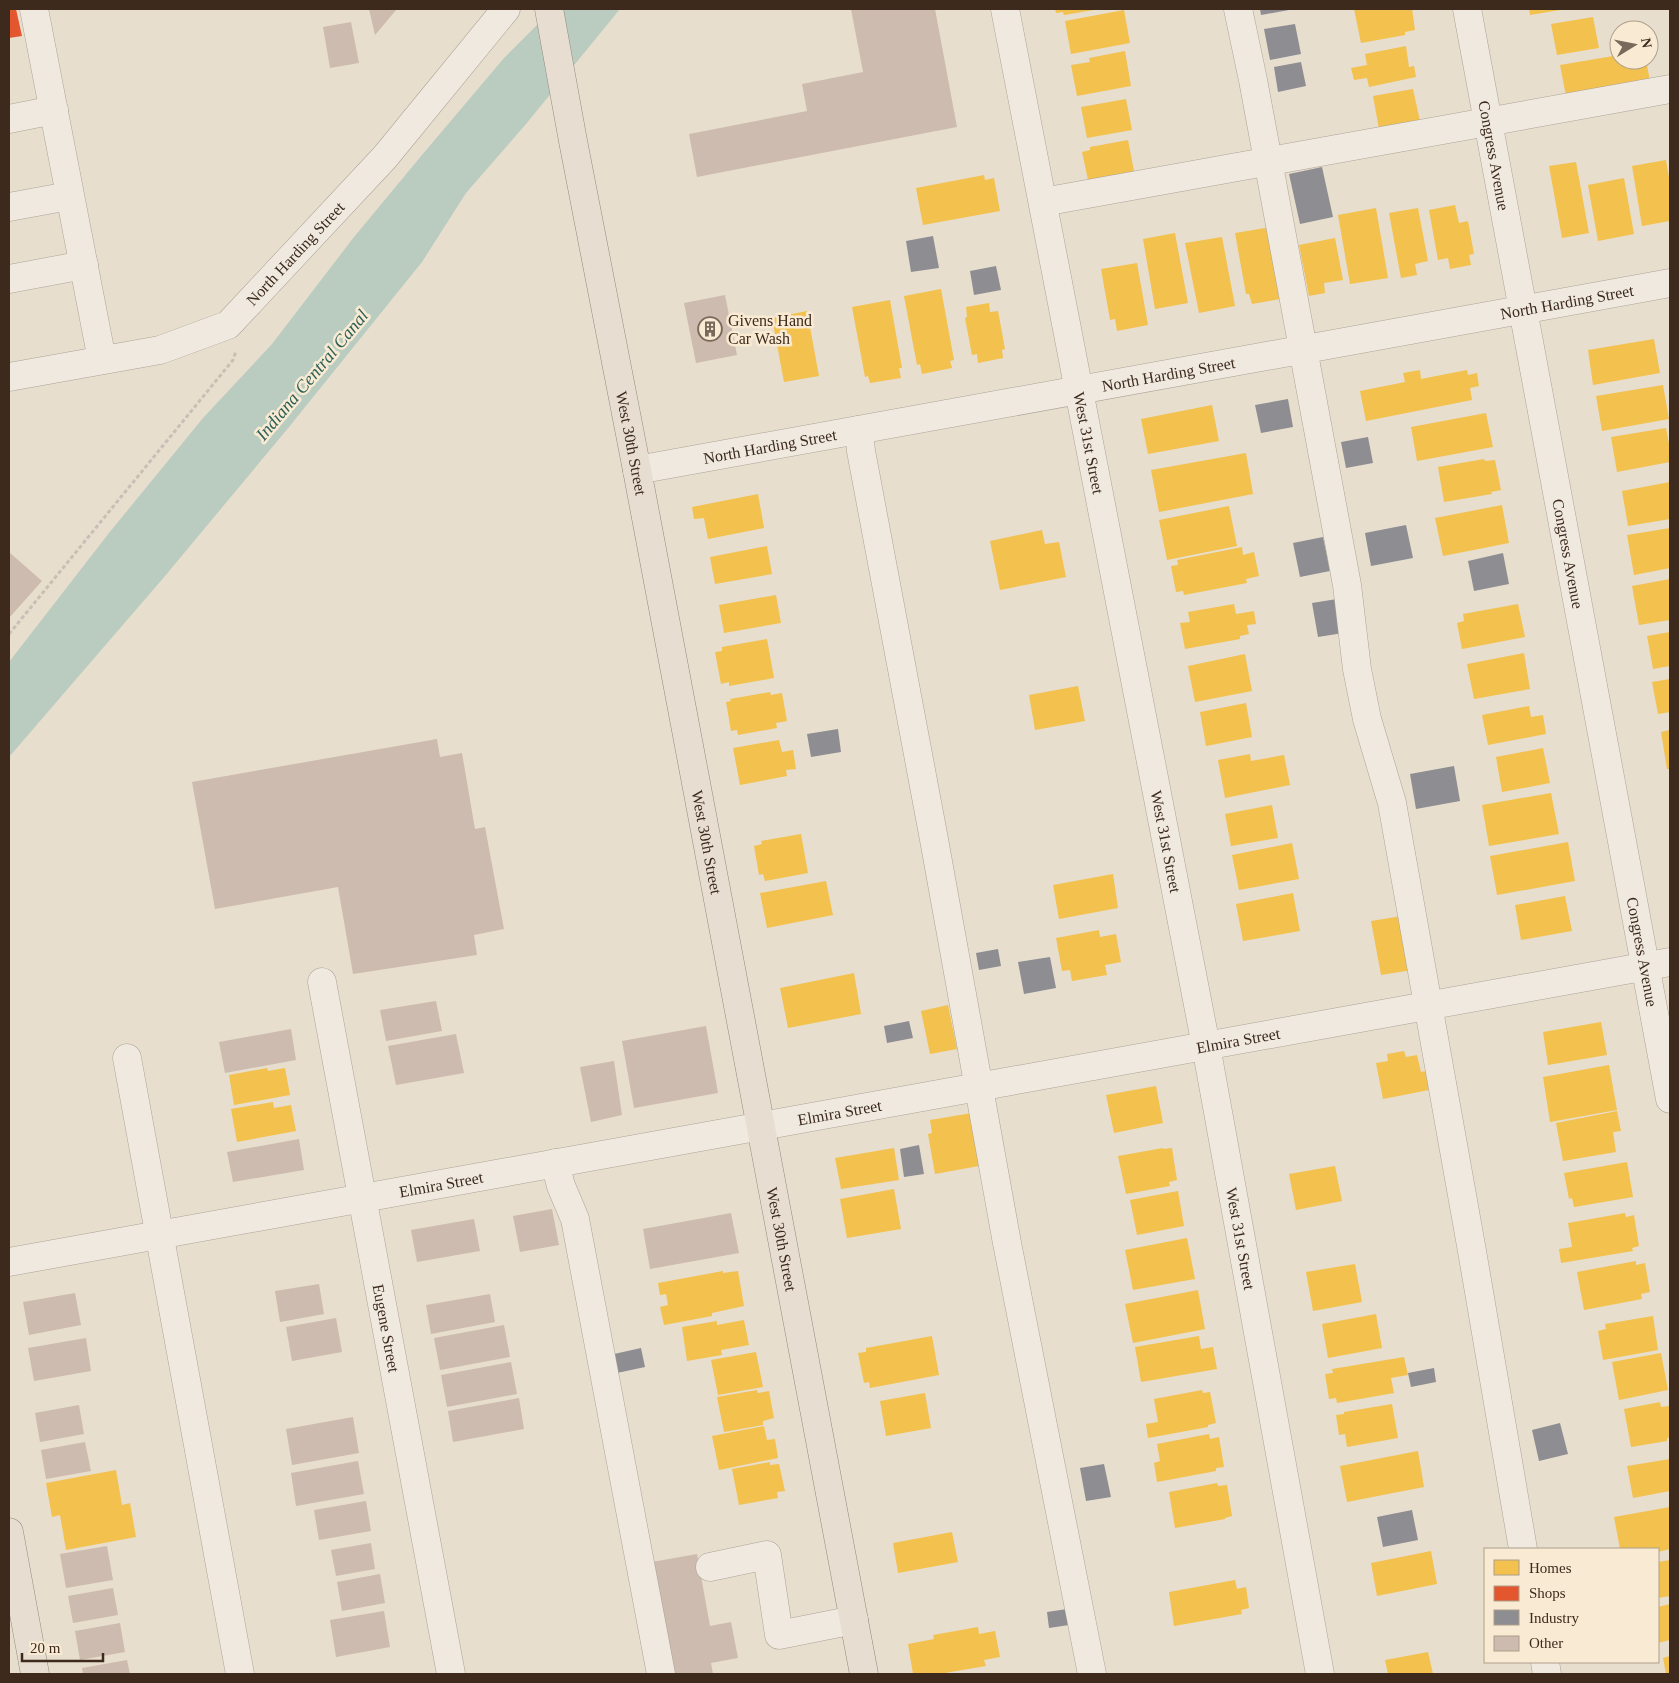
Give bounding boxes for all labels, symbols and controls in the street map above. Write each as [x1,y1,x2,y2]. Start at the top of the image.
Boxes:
north arrow [1609,20,1659,70]
text: N [1638,37,1655,49]
street label: Congress Avenue [1476,99,1513,212]
street label: North Harding Street [243,198,348,308]
street label: North Harding Street [1499,281,1635,322]
water label: Indiana Central Canal [251,306,372,445]
place label: Givens Hand Car Wash [728,312,812,347]
building icon: Givens Hand Car Wash [697,316,723,342]
street label: North Harding Street [1100,353,1237,394]
street label: West 30th Street [613,390,650,497]
street label: West 31st Street [1071,390,1107,496]
street label: North Harding Street [702,425,838,466]
street label: Congress Avenue [1550,497,1587,610]
street label: West 30th Street [689,789,725,896]
street label: West 31st Street [1148,789,1185,895]
street label: Congress Avenue [1624,896,1661,1008]
street label: Elmira Street [1195,1024,1282,1056]
street label: Elmira Street [796,1096,883,1128]
street label: Elmira Street [398,1168,485,1200]
street label: West 30th Street [764,1186,800,1293]
street label: West 31st Street [1223,1186,1259,1292]
street label: Eugene Street [370,1283,403,1374]
legend [1484,1548,1659,1663]
text: Homes [1529,1560,1572,1576]
text: Shops [1529,1585,1566,1601]
text: Industry [1529,1610,1579,1626]
scale bar [22,1630,104,1662]
text: Other [1529,1635,1563,1651]
text: 20 m [30,1640,61,1656]

